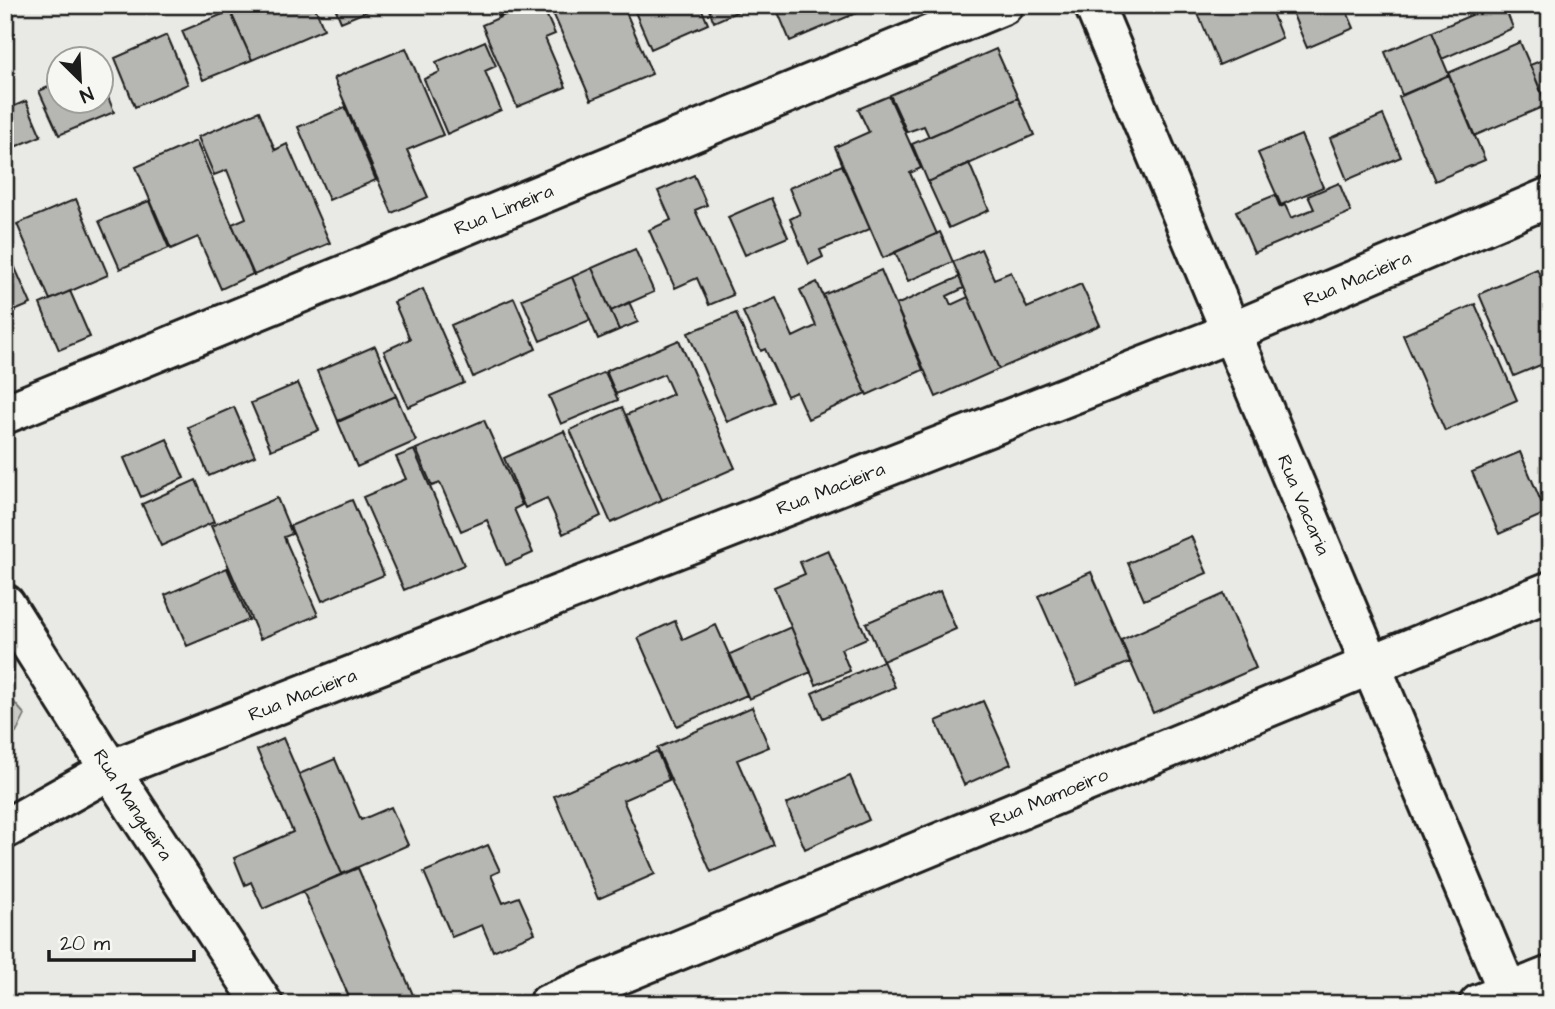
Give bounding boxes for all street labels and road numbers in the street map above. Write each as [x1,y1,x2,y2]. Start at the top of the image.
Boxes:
street label: Rua Limeira [450,177,558,242]
street label: Rua Macieira [1299,244,1415,314]
street label: Rua Vacaria [1271,450,1337,560]
street label: Rua Macieira [773,455,889,522]
street label: Rua Macieira [244,661,361,728]
street label: Rua Mangueira [87,744,179,866]
street label: Rua Mamoeiro [986,761,1113,834]

